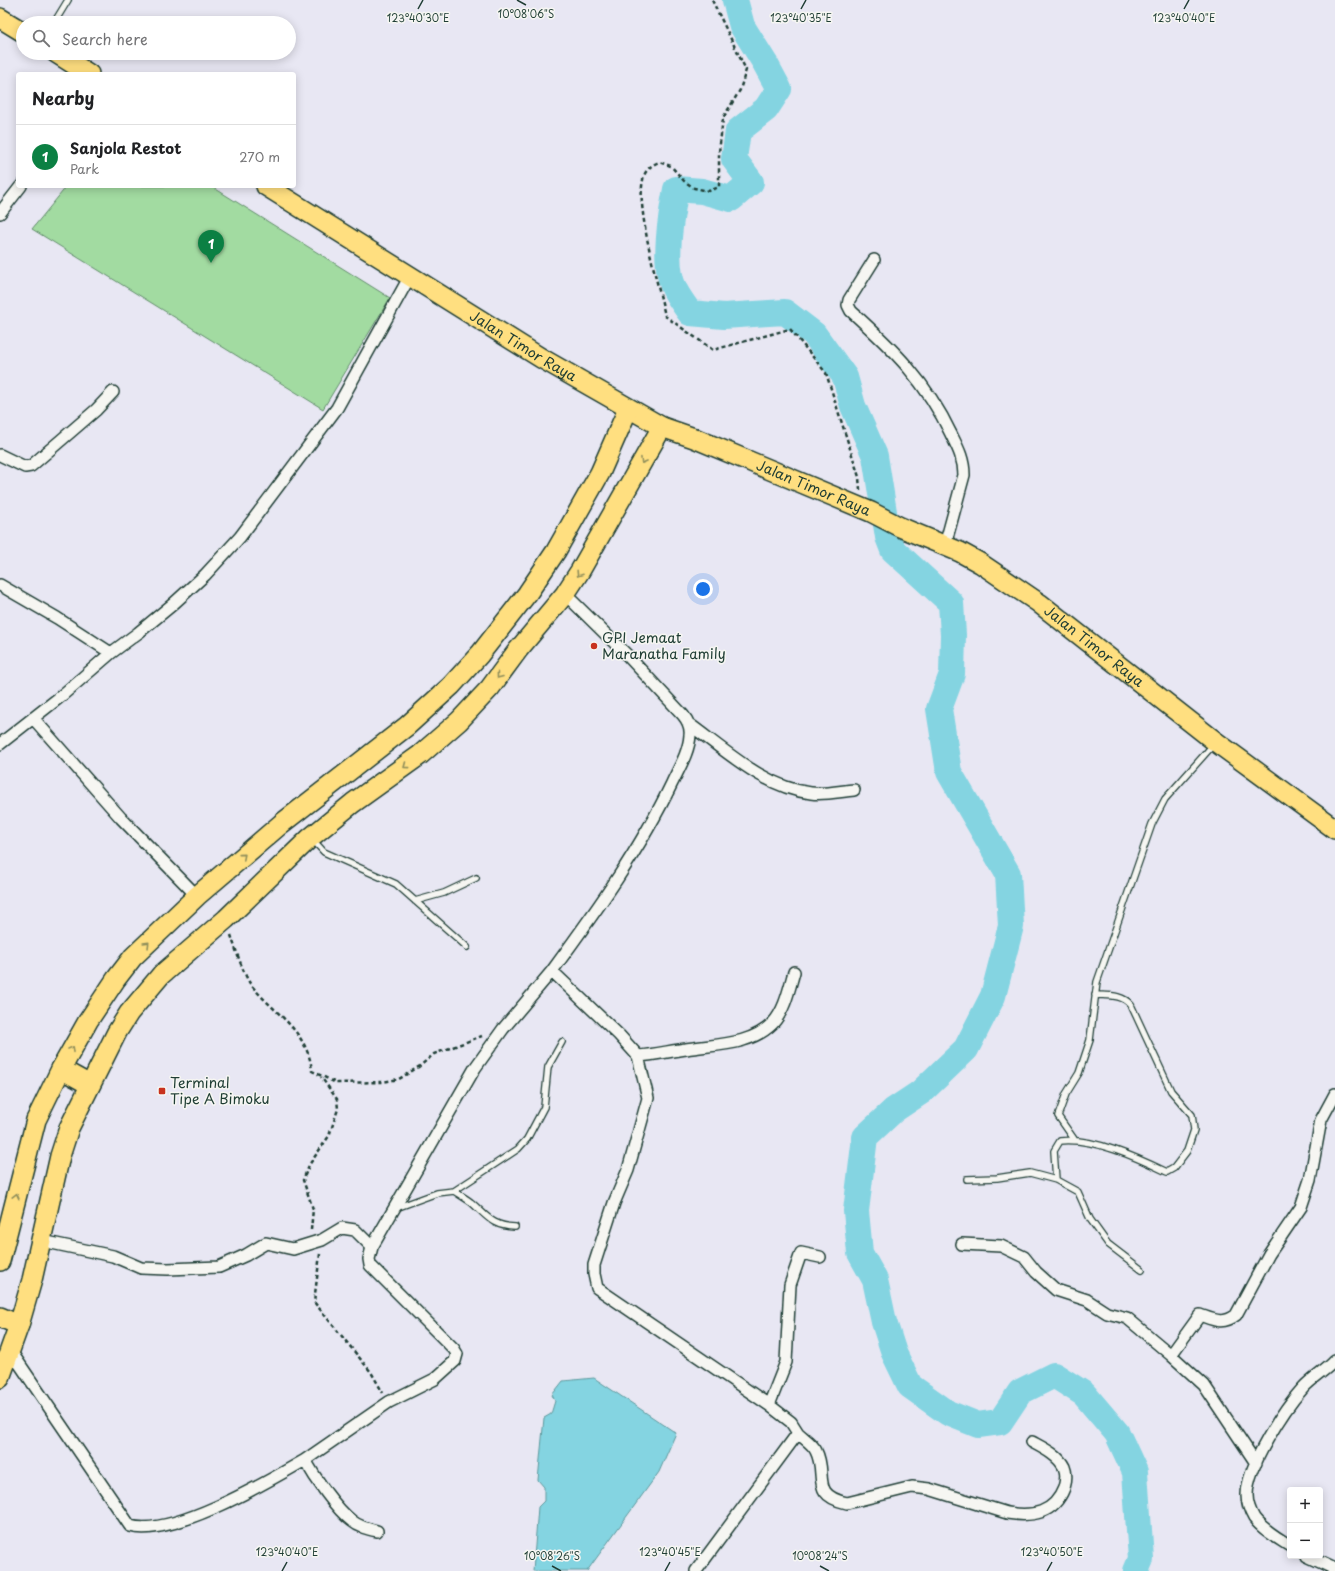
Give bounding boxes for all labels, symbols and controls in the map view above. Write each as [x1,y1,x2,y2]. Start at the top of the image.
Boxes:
text: 10°08'06"S [498,6,554,21]
text: 123°40'30"E [387,10,449,25]
text: 123°40'35"E [770,10,832,25]
text: 123°40'40"E [1153,10,1215,25]
search box [16,16,296,60]
icon: search [30,27,52,49]
text: Search here [62,27,148,50]
text: Nearby [32,85,94,111]
text: Sanjola Restot [70,136,181,159]
text: 1 [42,147,48,166]
text: 270 m [239,147,280,166]
text: Park [70,159,99,178]
pin: 1 [198,230,224,263]
street label: Jalan Timor Raya [466,305,581,386]
street label: Jalan Timor Raya [753,454,874,521]
one-way arrow [641,457,648,464]
one-way arrow [576,570,583,577]
your location [693,579,713,599]
street label: Jalan Timor Raya [1040,600,1149,692]
place label: GPI Jemaat Maranatha Family [602,627,726,664]
marker: GPI Jemaat Maranatha Family [589,641,599,651]
one-way arrow [497,672,504,679]
one-way arrow [403,762,410,769]
one-way arrow [239,854,246,861]
one-way arrow [142,941,150,949]
one-way arrow [67,1046,74,1053]
place label: Terminal Tipe A Bimoku [170,1072,270,1109]
marker: Terminal Tipe A Bimoku [157,1086,167,1096]
one-way arrow [12,1193,20,1199]
map controls [1287,1487,1323,1559]
button: + [1287,1487,1323,1523]
button: − [1287,1523,1323,1559]
text: 123°40'40"E [256,1544,318,1559]
text: 123°40'45"E [639,1544,701,1559]
text: 123°40'50"E [1021,1544,1083,1559]
text: 10°08'26"S [524,1548,580,1563]
text: 10°08'24"S [792,1548,848,1563]

